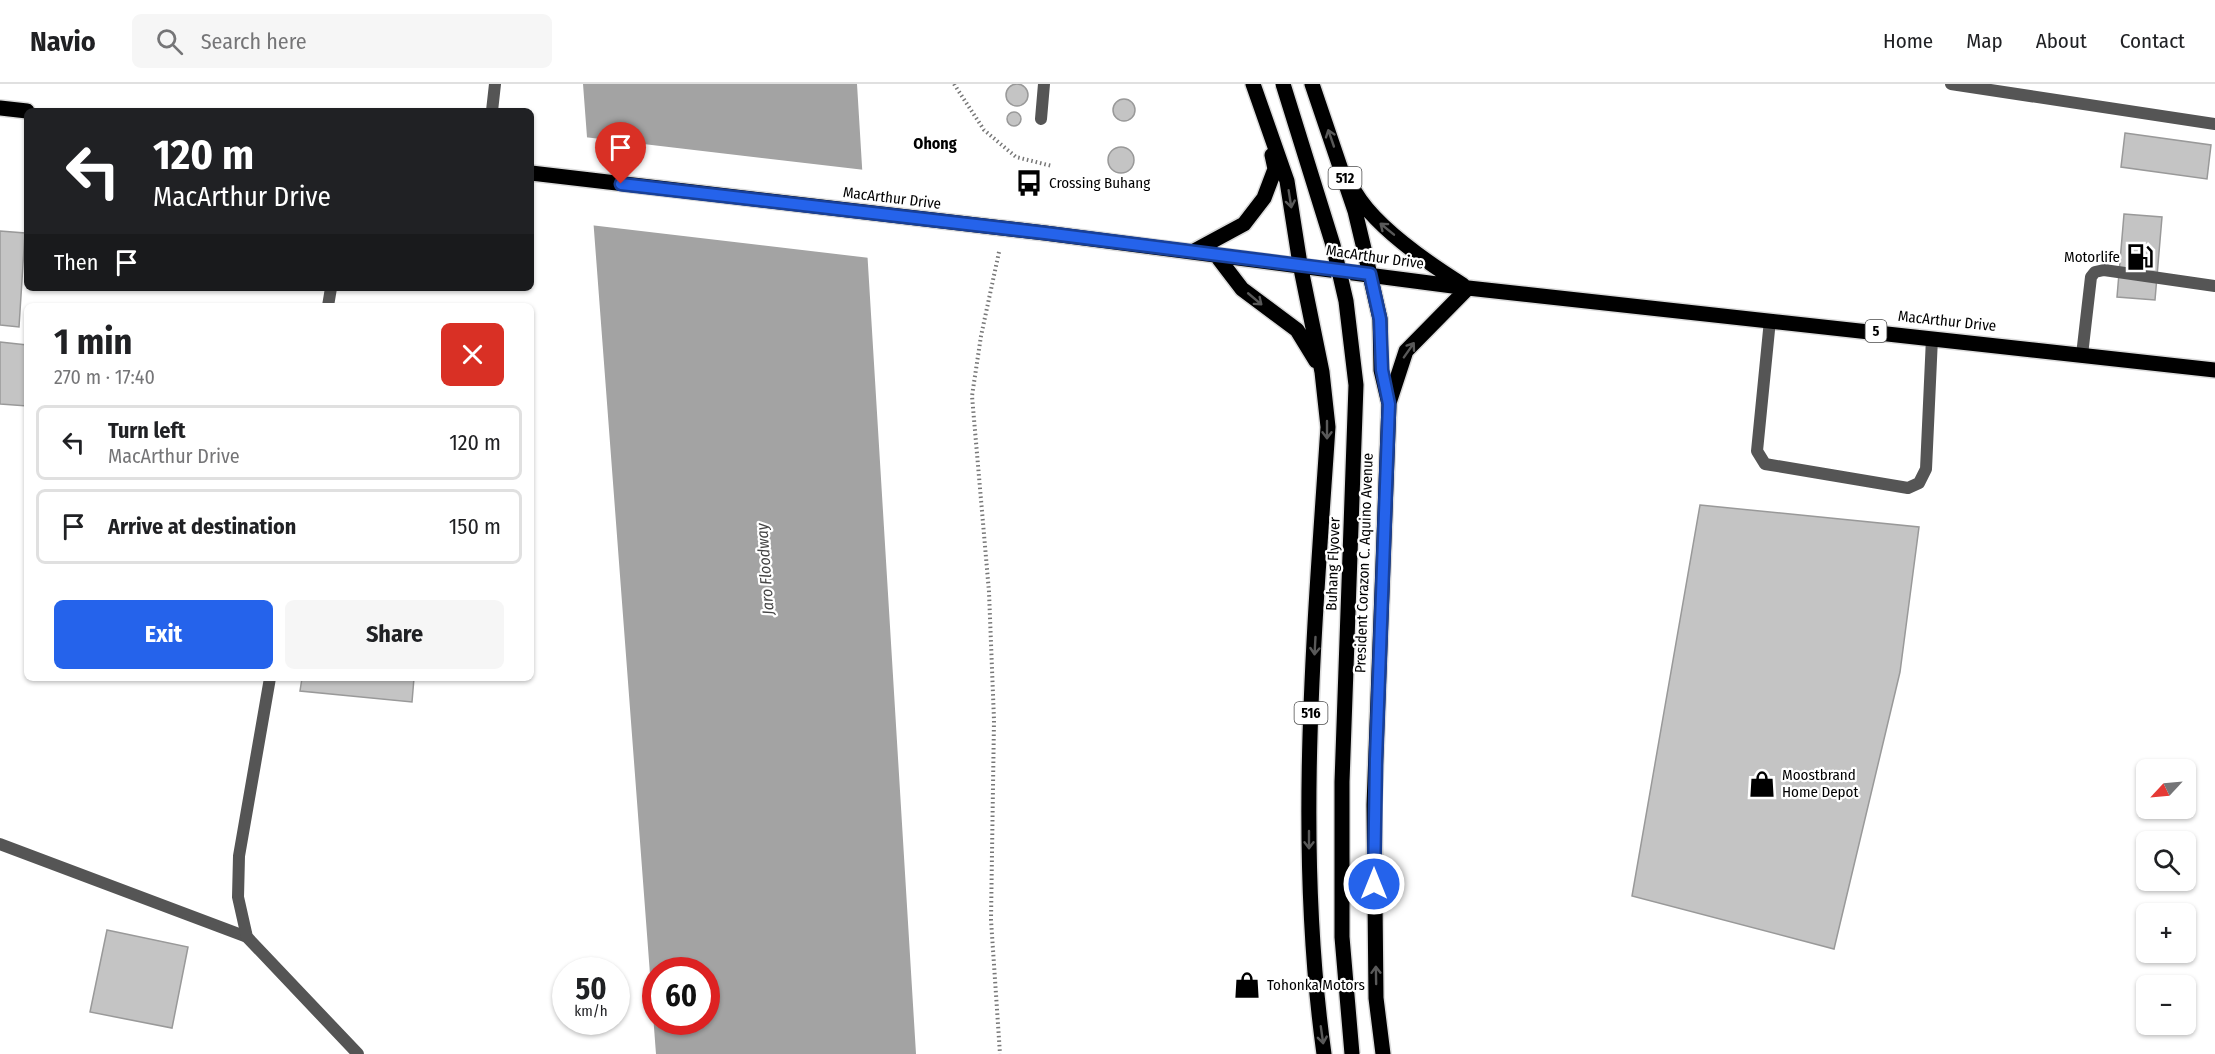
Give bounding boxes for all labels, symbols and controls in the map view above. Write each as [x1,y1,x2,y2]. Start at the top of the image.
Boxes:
search box [132,14,552,68]
text: Navio [30,25,96,58]
icon: search [153,25,186,58]
text: Search here [201,28,307,55]
text: Home [1883,28,1933,54]
text: Map [1966,28,2003,54]
text: About [2036,28,2087,54]
text: Contact [2120,28,2185,54]
pin [595,122,646,184]
one-way arrow [1324,129,1335,148]
text: 120 m [153,130,254,180]
icon: arrive [604,131,637,164]
icon: left [54,132,132,210]
district label: Ohong [913,134,957,153]
road number: 512 [1328,167,1362,189]
bus stop icon: Crossing Buhang [1014,168,1044,198]
place label: Crossing Buhang [1049,174,1150,192]
text: MacArthur Drive [153,181,331,213]
street label: MacArthur Drive [842,183,942,213]
one-way arrow [1285,189,1296,209]
one-way arrow [1380,222,1395,236]
street label: MacArthur Drive [1325,241,1425,273]
fuel station icon: Motorlife [2125,242,2155,272]
icon: arrive [110,246,143,279]
place label: Motorlife [2064,248,2120,266]
text: Then [54,249,98,276]
one-way arrow [1247,292,1262,306]
street label: MacArthur Drive [1897,307,1997,335]
text: 1 min [54,320,132,364]
road number: 5 [1866,320,1886,342]
button: close [441,323,504,386]
one-way arrow [1403,343,1415,359]
text: 270 m · 17:40 [54,365,155,389]
text: Turn left [108,417,186,444]
one-way arrow [1321,420,1333,439]
icon: left [57,426,90,459]
text: 120 m [449,429,501,456]
text: MacArthur Drive [108,444,240,468]
street label: President Corazon C. Aquino Avenue [1351,453,1377,673]
icon: arrive [57,510,90,543]
text: Arrive at destination [108,513,296,540]
text: 150 m [449,513,501,540]
street label: Buhang Flyover [1322,516,1344,611]
water label: Jaro Floodway [752,522,778,616]
button: Exit [54,600,273,669]
button: Share [285,600,504,669]
one-way arrow [1309,635,1320,655]
road number: 516 [1294,702,1328,724]
north arrow [2136,759,2196,819]
map controls [2136,759,2196,1035]
place label: Moostbrand Home Depot [1782,766,1858,801]
shop icon: Moostbrand Home Depot [1747,769,1777,799]
one-way arrow [1303,830,1315,850]
button: search [2136,831,2196,891]
position arrow [1342,852,1406,916]
button: + [2136,903,2196,963]
speed limit sign: 60 [642,957,720,1035]
one-way arrow [1370,965,1382,985]
shop icon: Tohonka Motors [1232,970,1262,1000]
text: 50 [575,971,607,1007]
button: − [2136,975,2196,1035]
place label: Tohonka Motors [1267,976,1365,994]
text: km/h [574,1002,608,1020]
one-way arrow [1316,1024,1327,1044]

